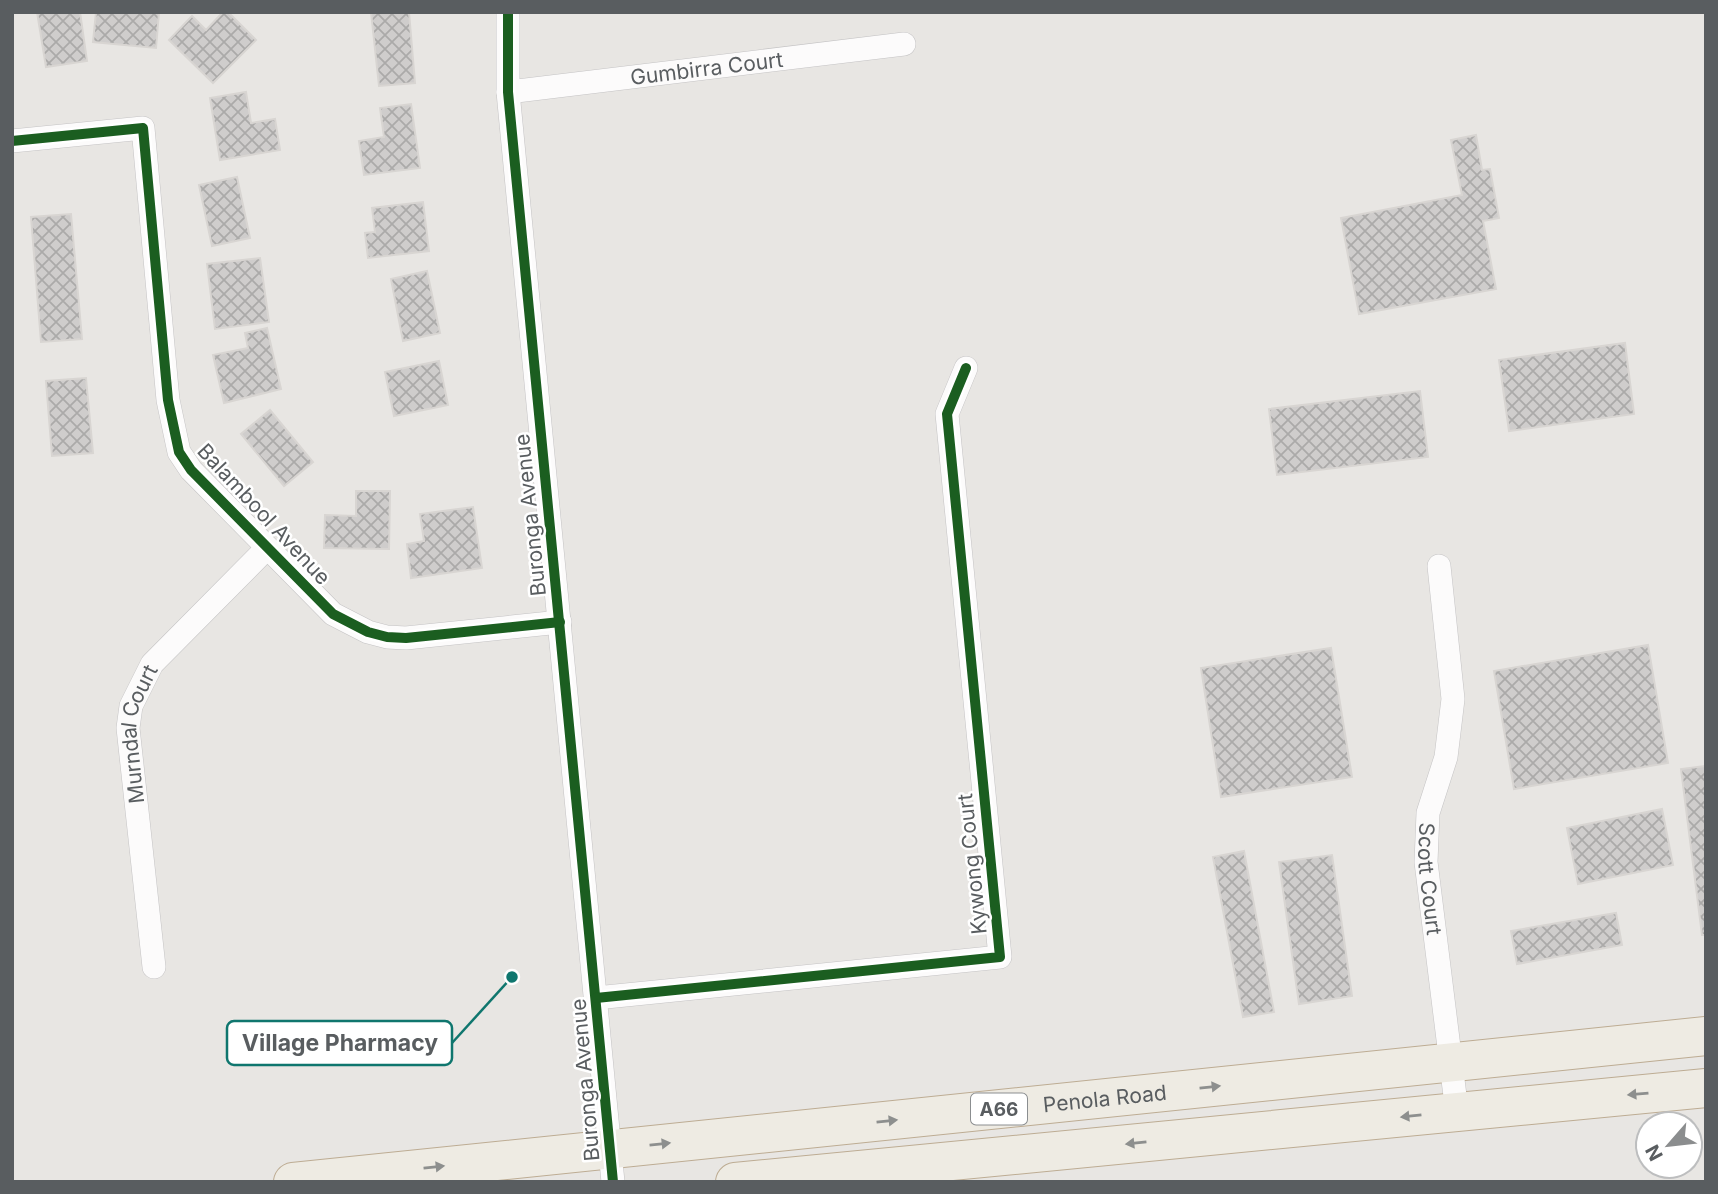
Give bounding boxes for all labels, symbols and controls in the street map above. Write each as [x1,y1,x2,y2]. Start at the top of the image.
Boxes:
street label: Gumbirra Court [629,46,784,90]
street label: Buronga Avenue [509,433,551,597]
street label: Balambool Avenue [192,438,336,590]
street label: Murndal Court [115,660,162,805]
street label: Kywong Court [952,792,992,935]
street label: Scott Court [1413,822,1447,936]
street label: Buronga Avenue [565,998,605,1162]
callout: Village Pharmacy [227,1021,452,1065]
text: Village Pharmacy [242,1029,438,1057]
street label: Penola Road [1042,1079,1168,1117]
one-way arrow [1200,1082,1222,1093]
one-way arrow [1627,1089,1649,1100]
road number: A66 [971,1093,1027,1124]
north arrow [1634,1110,1704,1180]
one-way arrow [1400,1111,1422,1122]
one-way arrow [876,1115,898,1126]
one-way arrow [650,1138,672,1149]
one-way arrow [1125,1138,1147,1149]
text: N [1641,1141,1668,1165]
one-way arrow [423,1162,445,1173]

